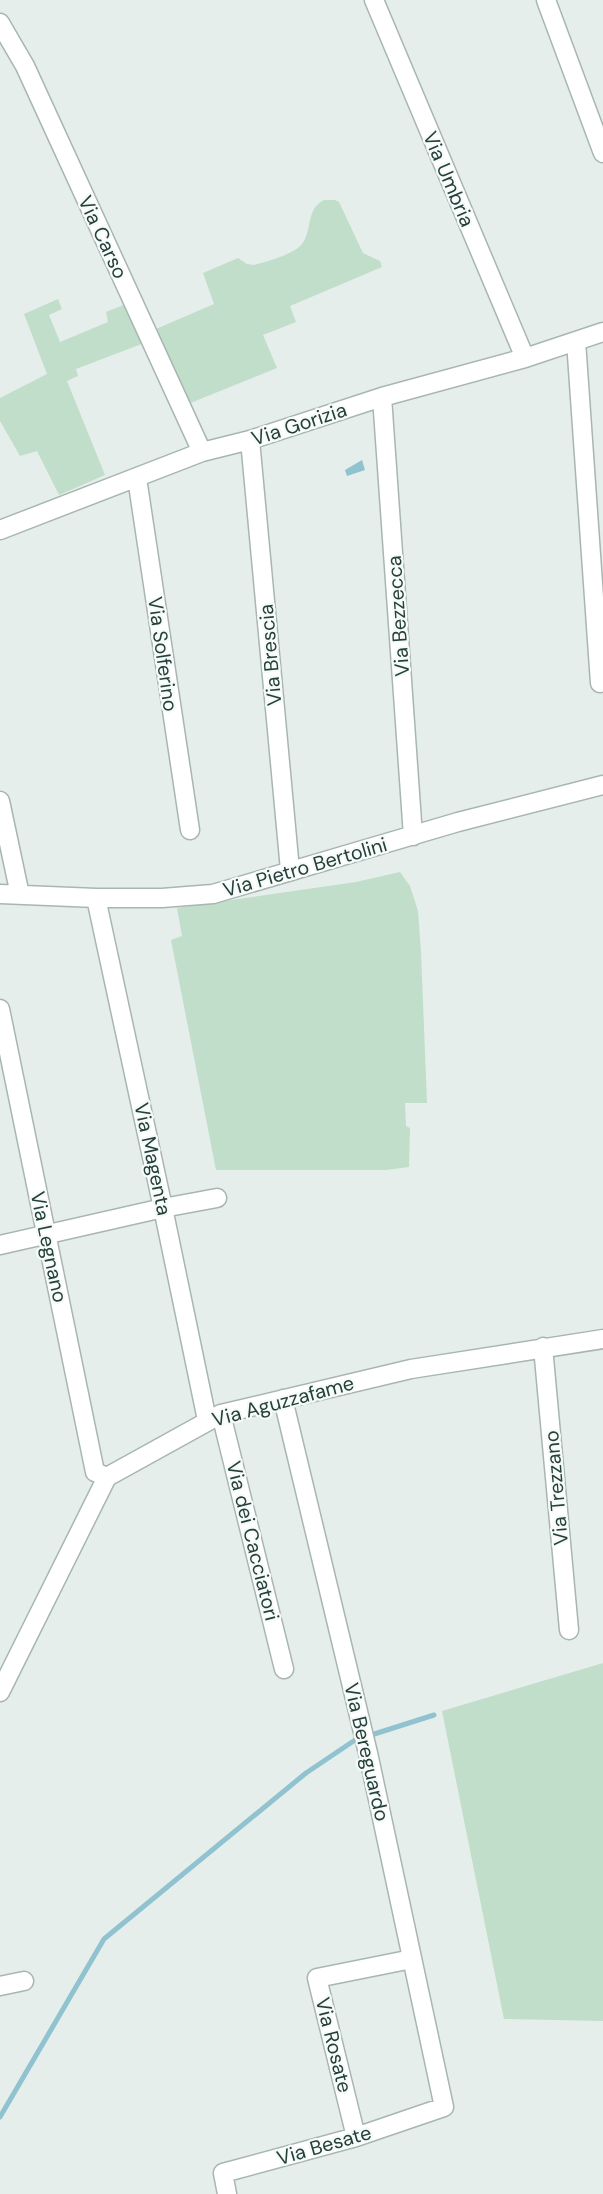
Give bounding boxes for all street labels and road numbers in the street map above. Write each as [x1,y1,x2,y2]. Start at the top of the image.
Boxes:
street label: Via Umbria [417,127,481,231]
street label: Via Carso [72,191,134,283]
street label: Via Gorizia [248,396,350,452]
street label: Via Bezzecca [381,555,415,677]
street label: Via Solferino [142,595,184,713]
street label: Via Brescia [253,603,287,707]
street label: Via Pietro Bertolini [220,831,390,903]
street label: Via Magenta [128,1100,178,1218]
street label: Via Legnano [25,1189,73,1305]
street label: Via Aguzzafame [209,1370,357,1432]
street label: Via Trezzano [538,1429,574,1547]
street label: Via dei Cacciatori [221,1459,285,1623]
street label: Via Bereguardo [338,1680,396,1824]
street label: Via Rosate [310,1995,358,2095]
street label: Via Besate [274,2119,374,2171]

